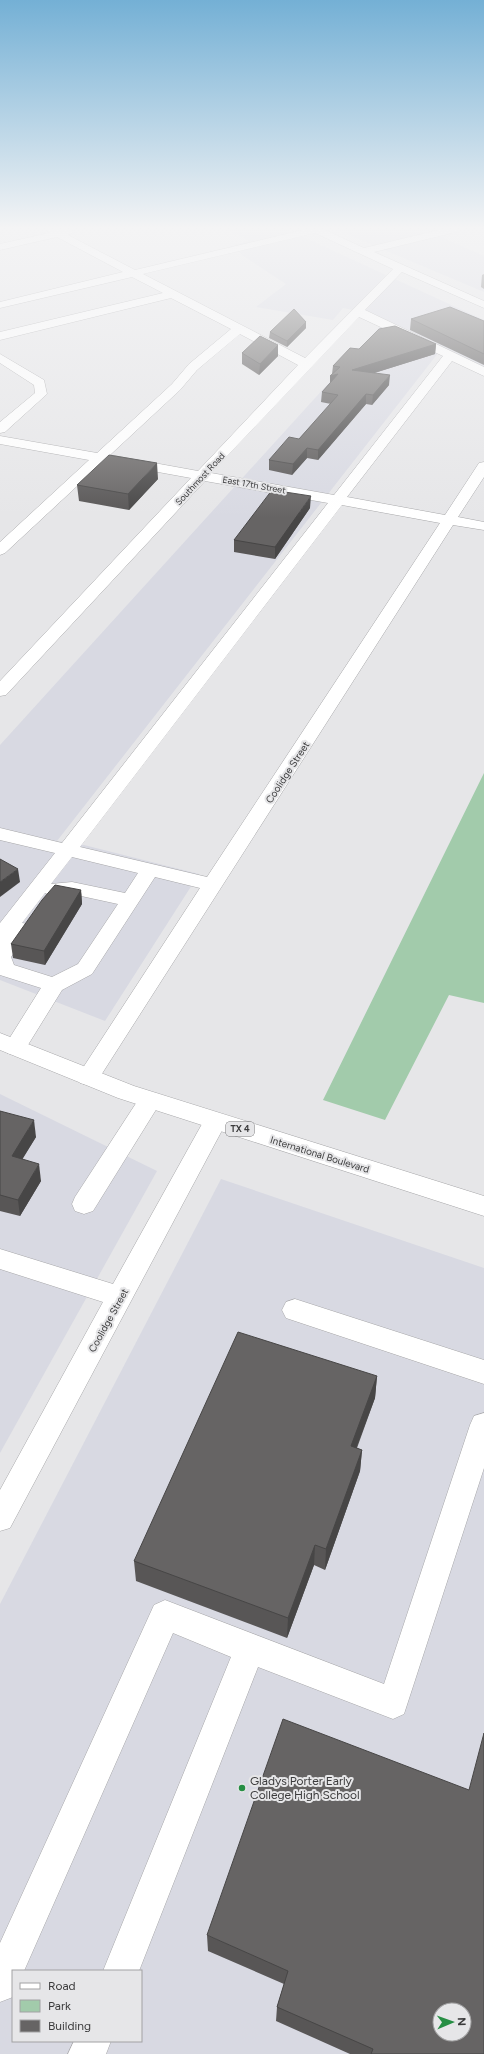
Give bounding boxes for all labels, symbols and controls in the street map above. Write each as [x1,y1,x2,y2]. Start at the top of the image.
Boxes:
street label: Southmost Road [173,450,227,507]
street label: East 17th Street [222,474,287,496]
street label: Coolidge Street [263,739,312,806]
road number: TX 4 [226,1122,254,1136]
street label: International Boulevard [269,1133,371,1176]
street label: Coolidge Street [86,1286,131,1354]
place label: Gladys Porter Early College High School [250,1774,360,1802]
marker: Gladys Porter Early College High School [237,1783,247,1793]
legend [12,1970,142,2042]
text: Road [48,1979,76,1993]
text: Park [48,1999,71,2013]
north arrow [432,2002,472,2042]
text: N [455,2017,468,2026]
text: Building [48,2019,91,2033]

